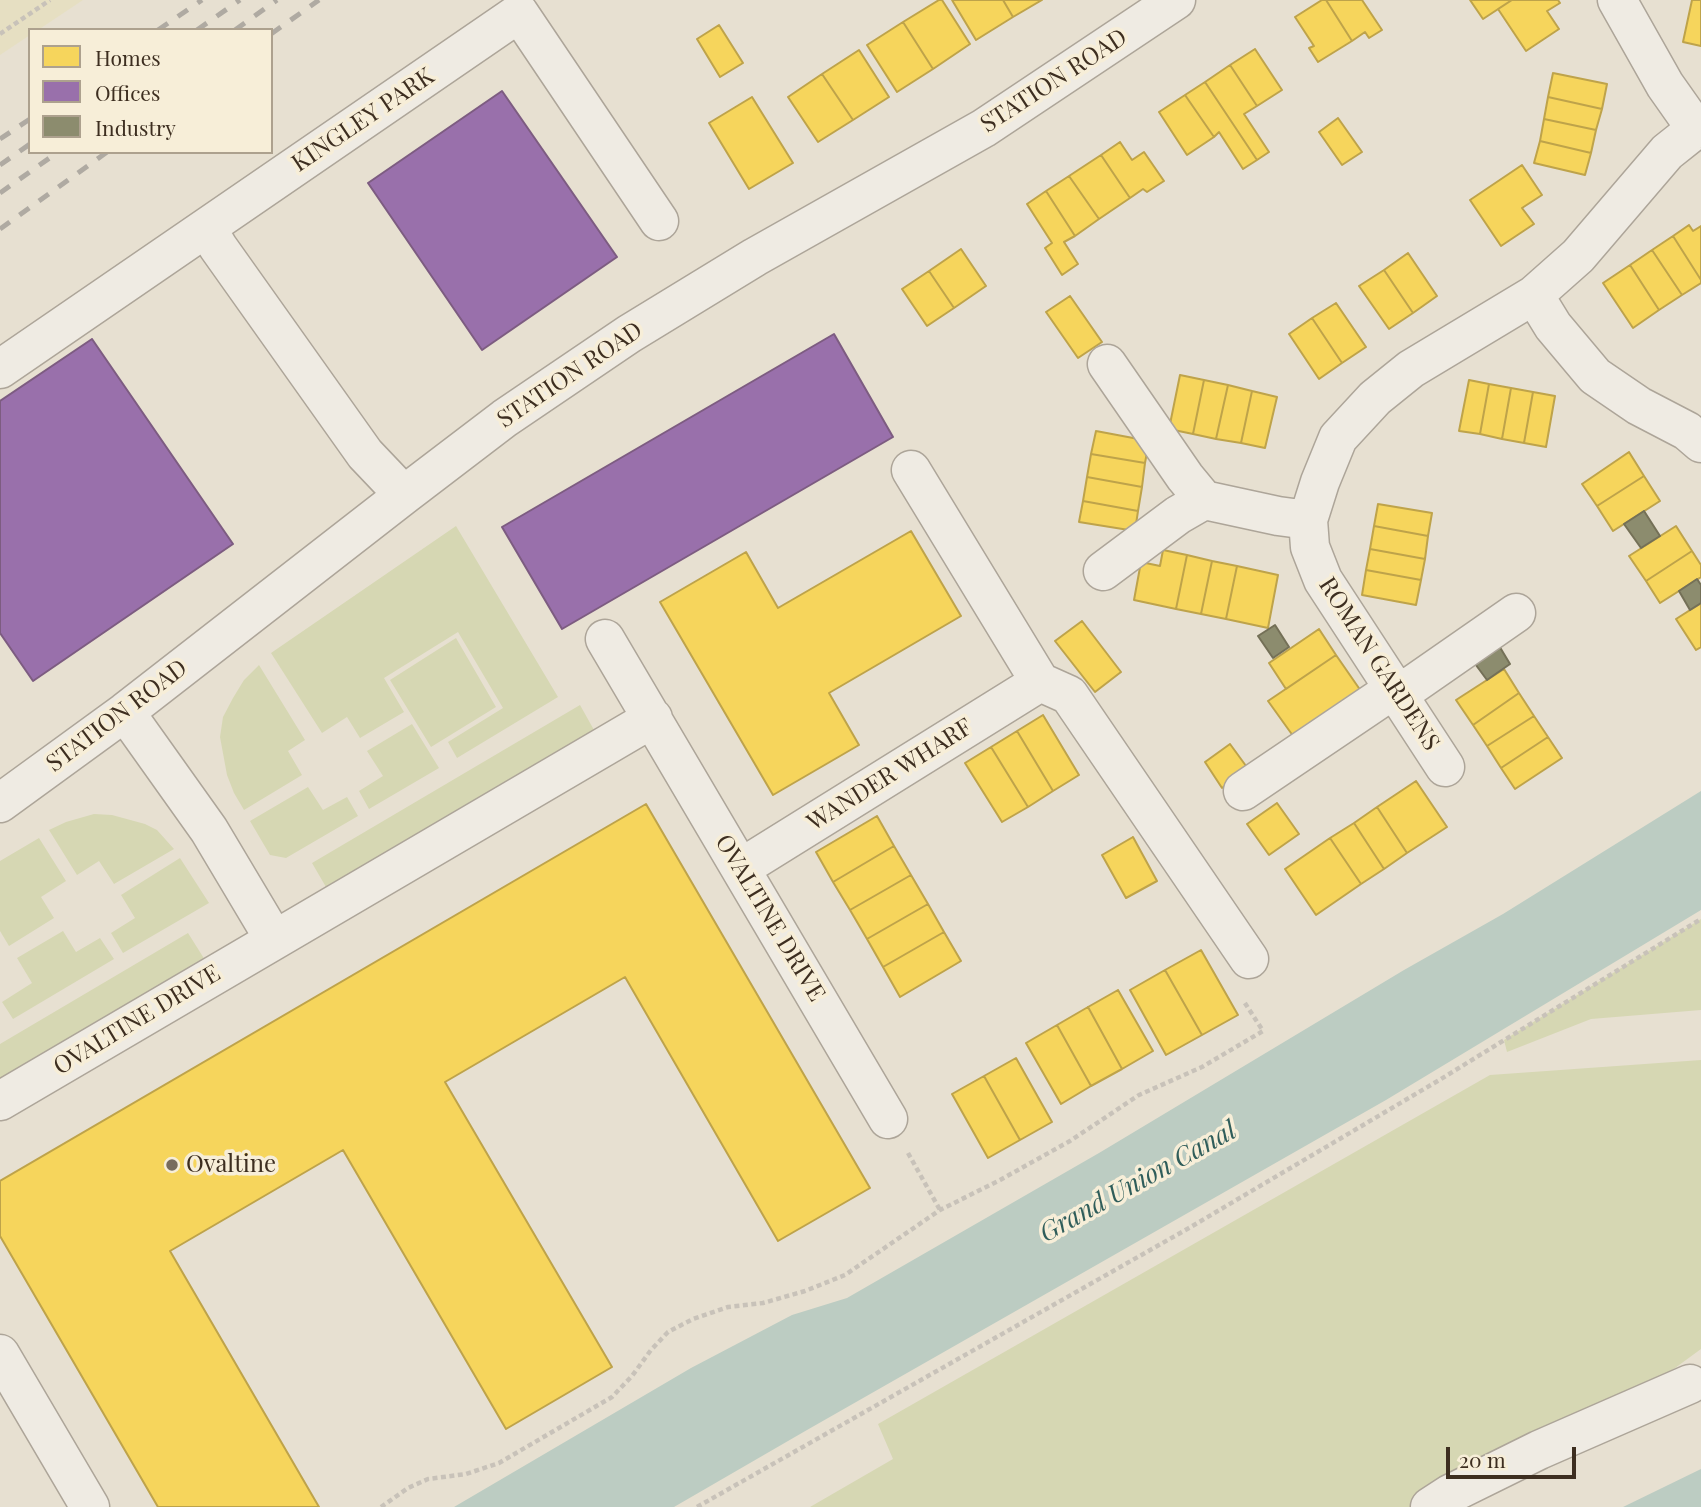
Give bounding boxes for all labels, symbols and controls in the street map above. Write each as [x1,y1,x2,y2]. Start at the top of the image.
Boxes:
street label: STATION ROAD [975,23,1133,139]
legend [28,28,273,154]
text: Homes [95,43,161,71]
street label: KINGLEY PARK [286,62,440,178]
text: Offices [95,78,160,106]
text: Industry [95,113,176,141]
street label: STATION ROAD [492,316,648,434]
street label: ROMAN GARDENS [1312,572,1446,756]
street label: STATION ROAD [41,654,193,778]
street label: WANDER WHARF [802,713,978,837]
street label: OVALTINE DRIVE [709,829,831,1007]
street label: OVALTINE DRIVE [48,959,226,1081]
water label: Grand Union Canal [1034,1115,1242,1249]
place label: Ovaltine [186,1151,276,1179]
marker: Ovaltine [164,1157,180,1173]
scale bar [1449,1434,1578,1478]
text: 20 m [1459,1445,1506,1473]

